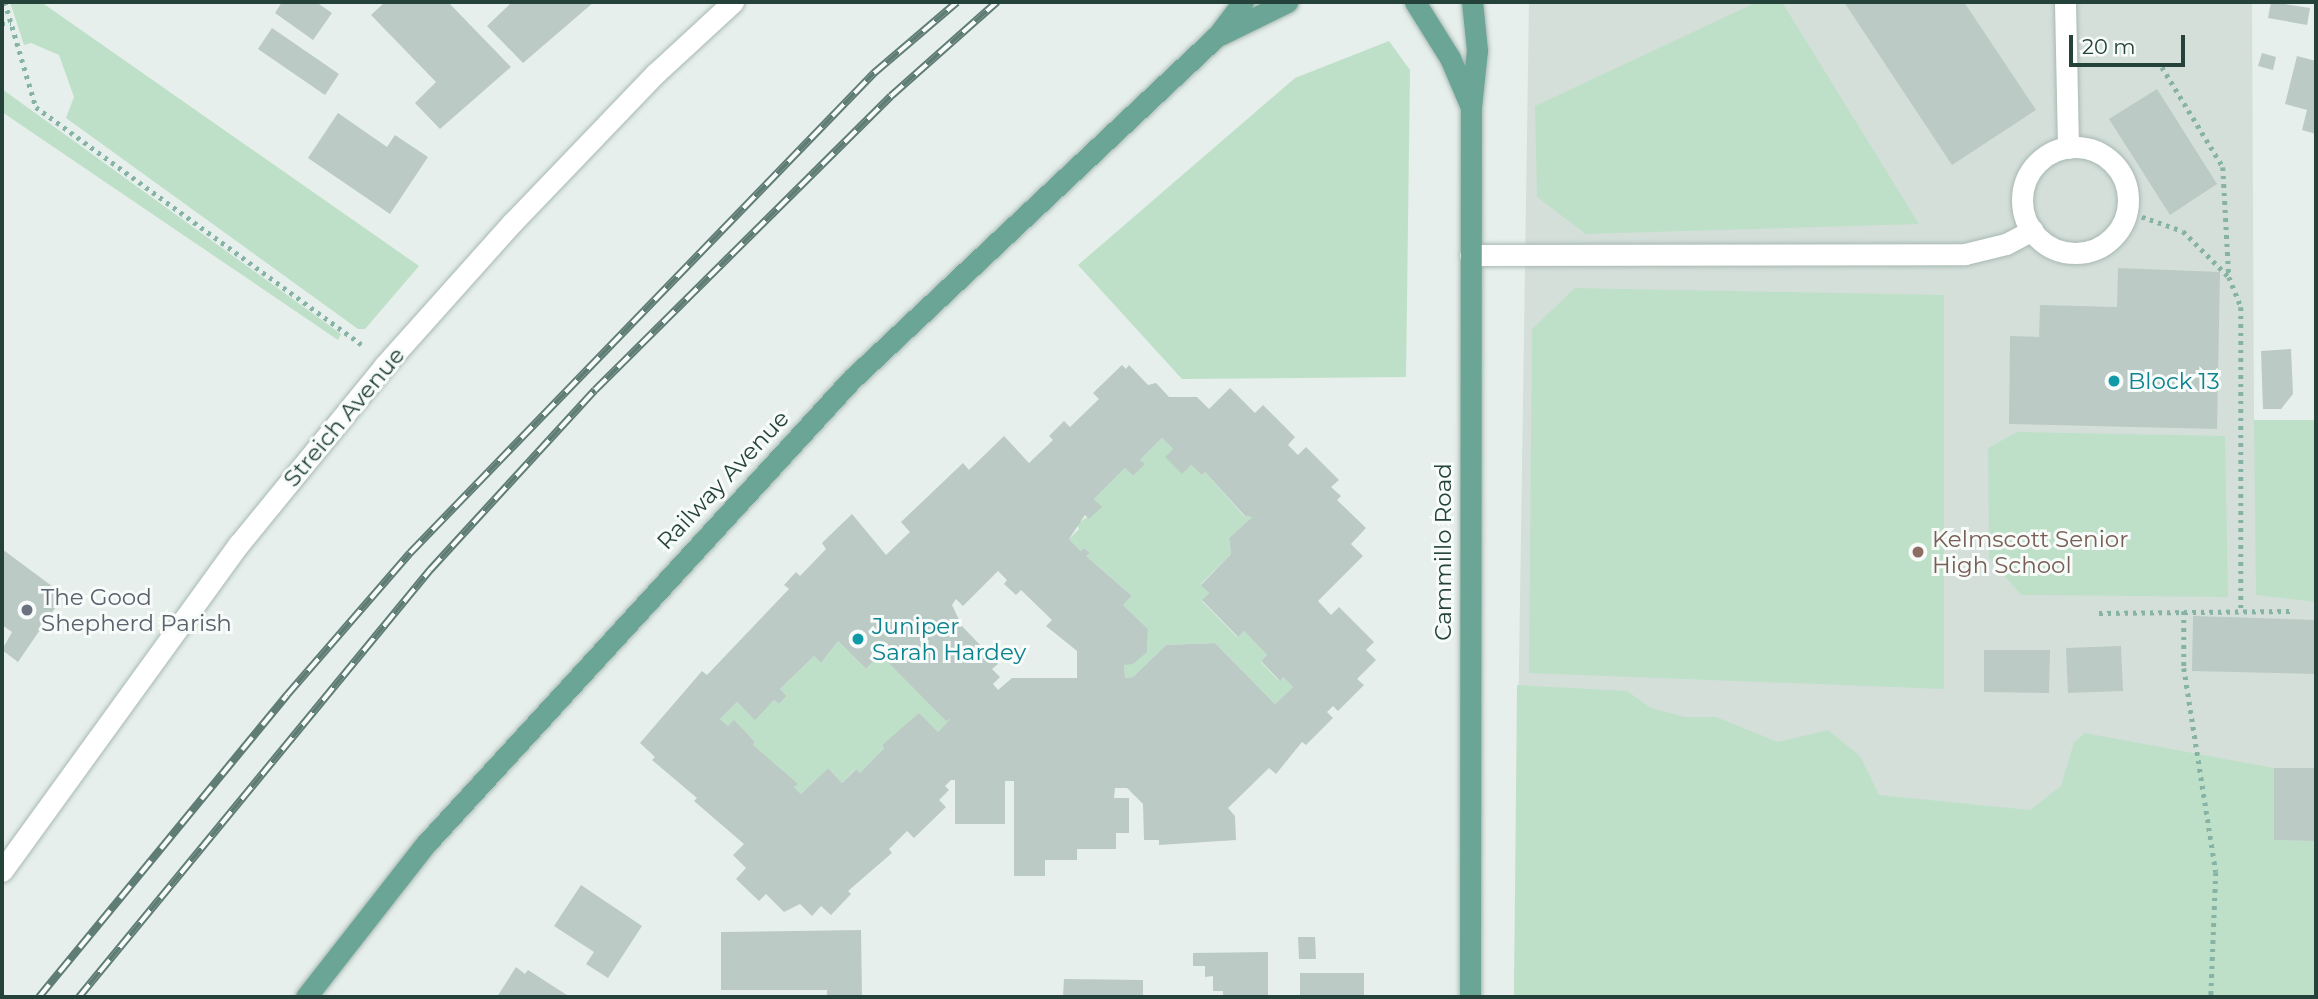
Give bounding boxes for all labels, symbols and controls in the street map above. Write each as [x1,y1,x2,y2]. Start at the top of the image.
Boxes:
scale bar [2073,21,2188,65]
text: 20 m [2082,34,2136,59]
street label: Streich Avenue [278,342,410,492]
place label: Block 13 [2128,367,2220,395]
marker: Block 13 [2106,373,2122,389]
street label: Railway Avenue [651,405,795,555]
street label: Cammillo Road [1429,463,1457,641]
place label: Kelmscott Senior High School [1932,525,2128,579]
marker: Kelmscott Senior High School [1910,544,1926,560]
place label: The Good Shepherd Parish [41,583,232,637]
marker: The Good Shepherd Parish [19,602,35,618]
place label: Juniper Sarah Hardey [872,612,1026,666]
marker: Juniper Sarah Hardey [850,631,866,647]

